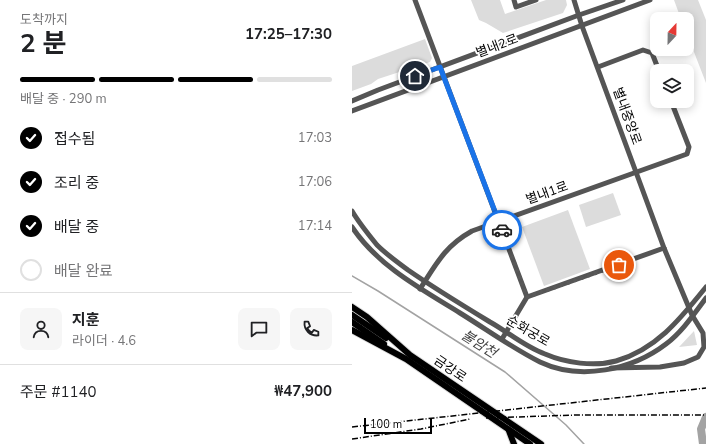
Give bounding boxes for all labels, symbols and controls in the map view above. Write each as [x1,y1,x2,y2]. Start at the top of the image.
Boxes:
text: 도착까지 [20,11,68,29]
north arrow [650,12,694,56]
map controls [650,12,694,108]
text: 17:25–17:30 [245,24,332,44]
text: 2 분 [20,26,67,61]
street label: 별내2로 [473,30,521,62]
pin [398,59,432,93]
button: layers [650,64,694,108]
icon: home [404,65,426,87]
street label: 별내중앙로 [608,85,646,147]
text: 배달 중 · 290 m [20,90,107,108]
icon: check [20,127,42,149]
text: 접수됨 [54,129,95,149]
text: 17:03 [298,129,332,147]
icon: check [20,171,42,193]
text: 조리 중 [54,173,99,193]
text: 17:06 [298,173,332,191]
street label: 별내1로 [523,177,571,209]
courier [482,210,522,250]
icon: check [20,215,42,237]
text: 배달 중 [54,217,99,237]
text: 17:14 [298,217,332,235]
icon: car [491,219,513,241]
pin [602,248,636,282]
icon: bag [608,254,630,276]
text: 배달 완료 [54,261,113,281]
button: person [20,308,62,350]
button: chat [238,308,280,350]
button: phone [290,308,332,350]
text: 지훈 [72,310,100,330]
street label: 순화궁로 [503,311,553,351]
water label: 불암천 [458,326,501,363]
text: 라이더 · 4.6 [72,332,136,350]
street label: 금강로 [430,352,470,387]
text: ₩47,900 [274,381,332,401]
text: 주문 #1140 [20,382,96,402]
scale bar [364,416,432,435]
text: 100 m [370,417,402,432]

